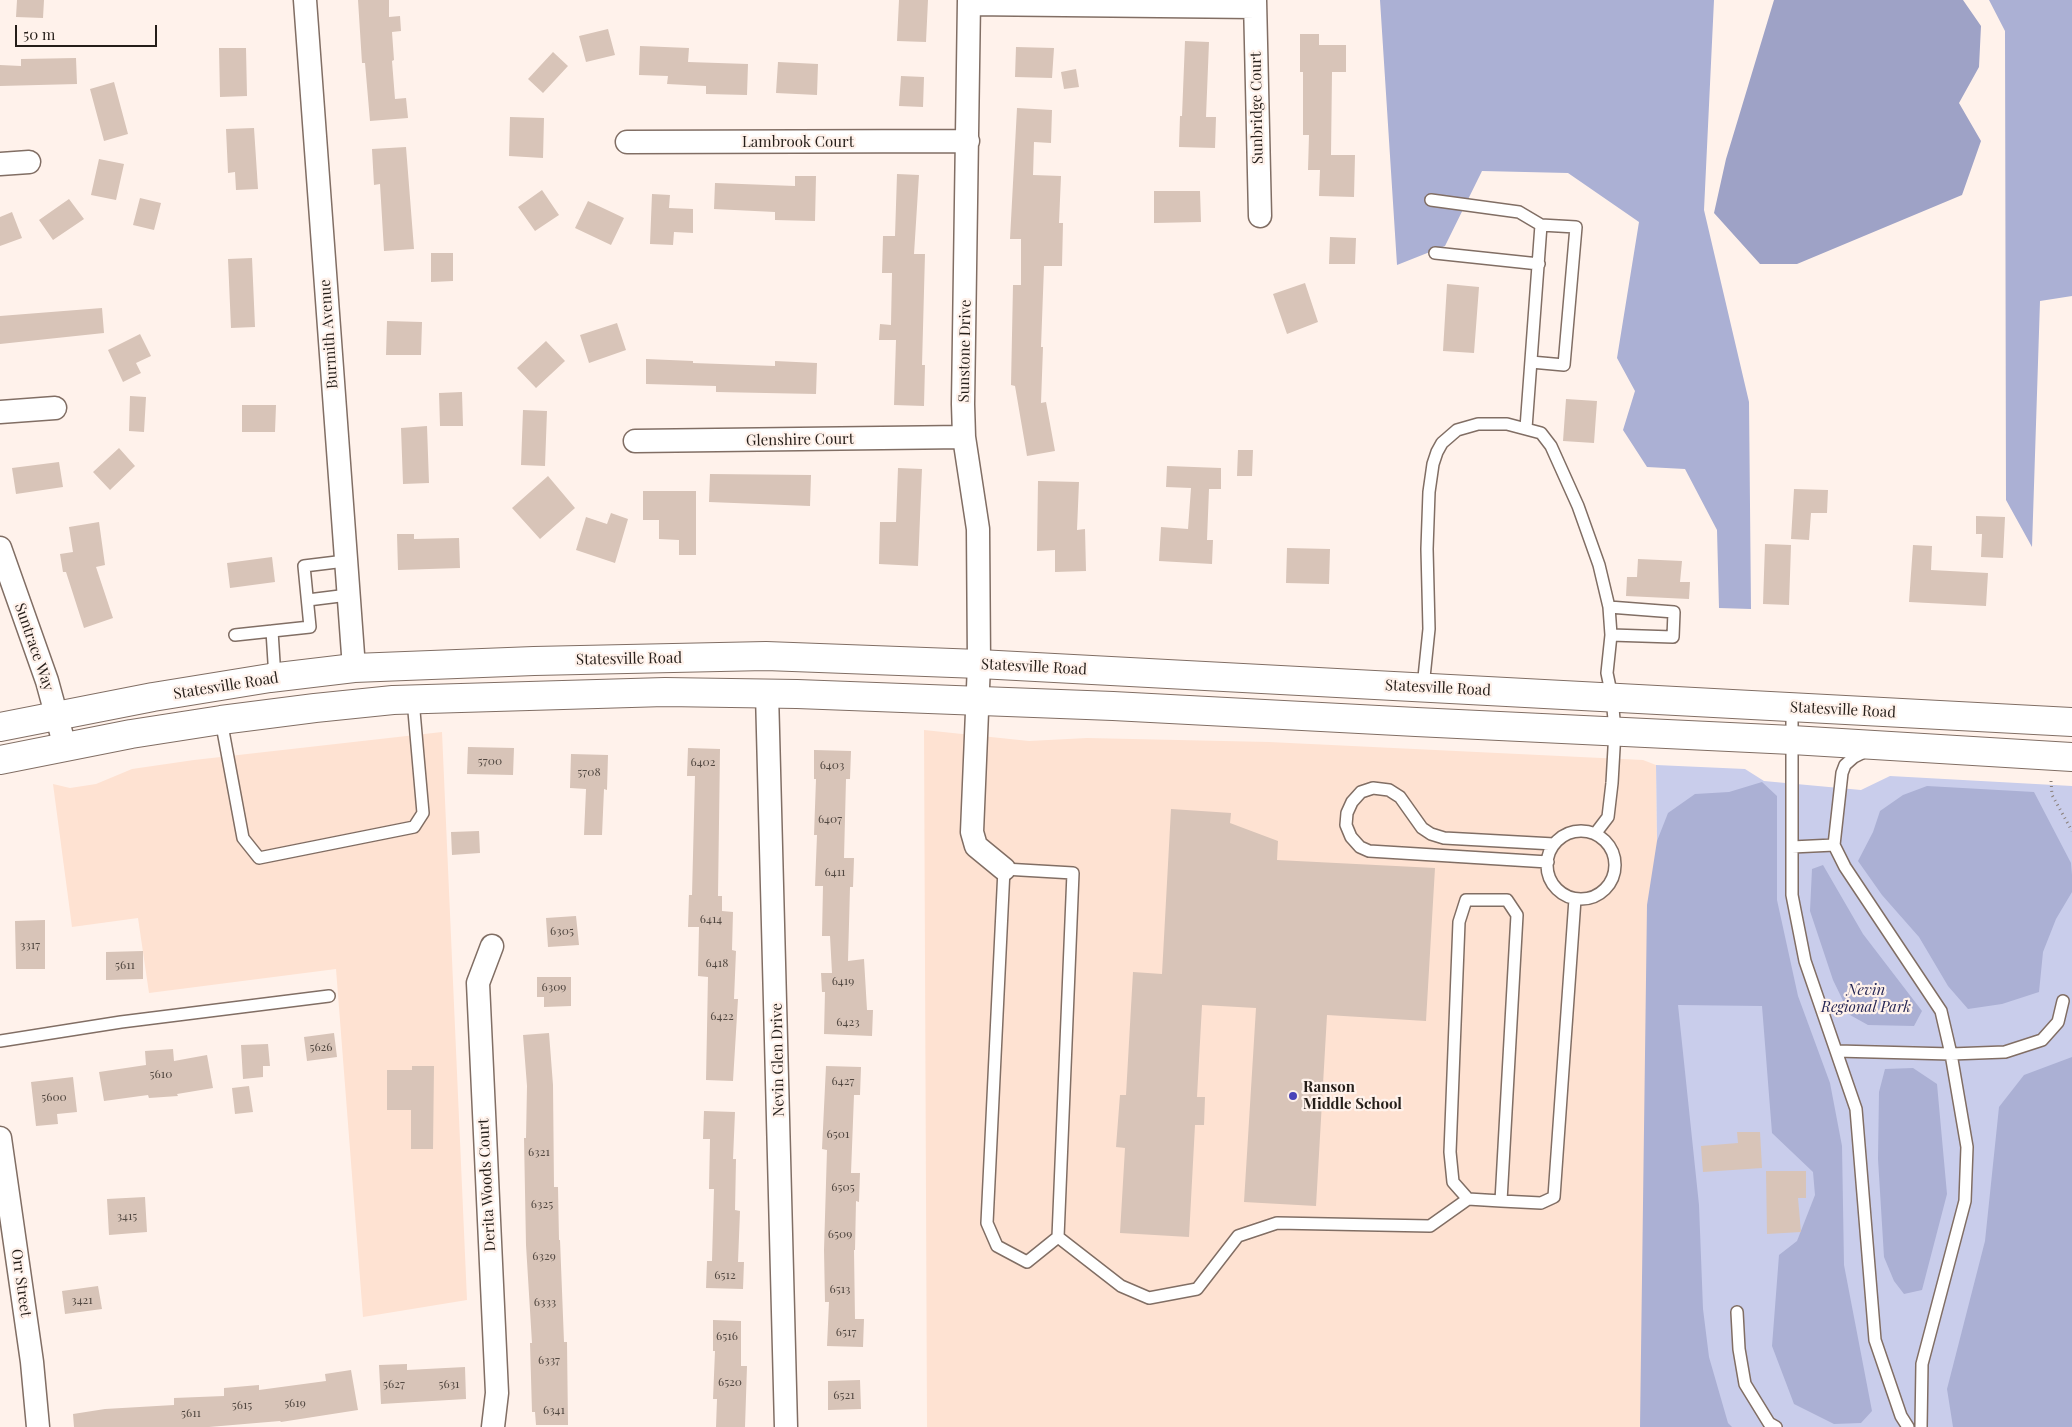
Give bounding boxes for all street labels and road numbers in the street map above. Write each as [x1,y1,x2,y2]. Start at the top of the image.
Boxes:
street label: Sunbridge Court [1247,52,1267,164]
street label: Lambrook Court [742,133,854,151]
street label: Burmith Avenue [316,279,342,389]
street label: Sunstone Drive [955,299,975,403]
street label: Glenshire Court [746,430,854,450]
street label: Suntrace Way [11,601,57,693]
street label: Statesville Road [576,649,682,669]
street label: Statesville Road [981,655,1087,679]
street label: Statesville Road [172,669,280,703]
street label: Statesville Road [1385,676,1491,700]
street label: Statesville Road [1790,698,1896,722]
street label: Nevin Glen Drive [768,1003,788,1117]
street label: Derita Woods Court [475,1118,499,1252]
street label: Orr Street [7,1248,35,1318]

